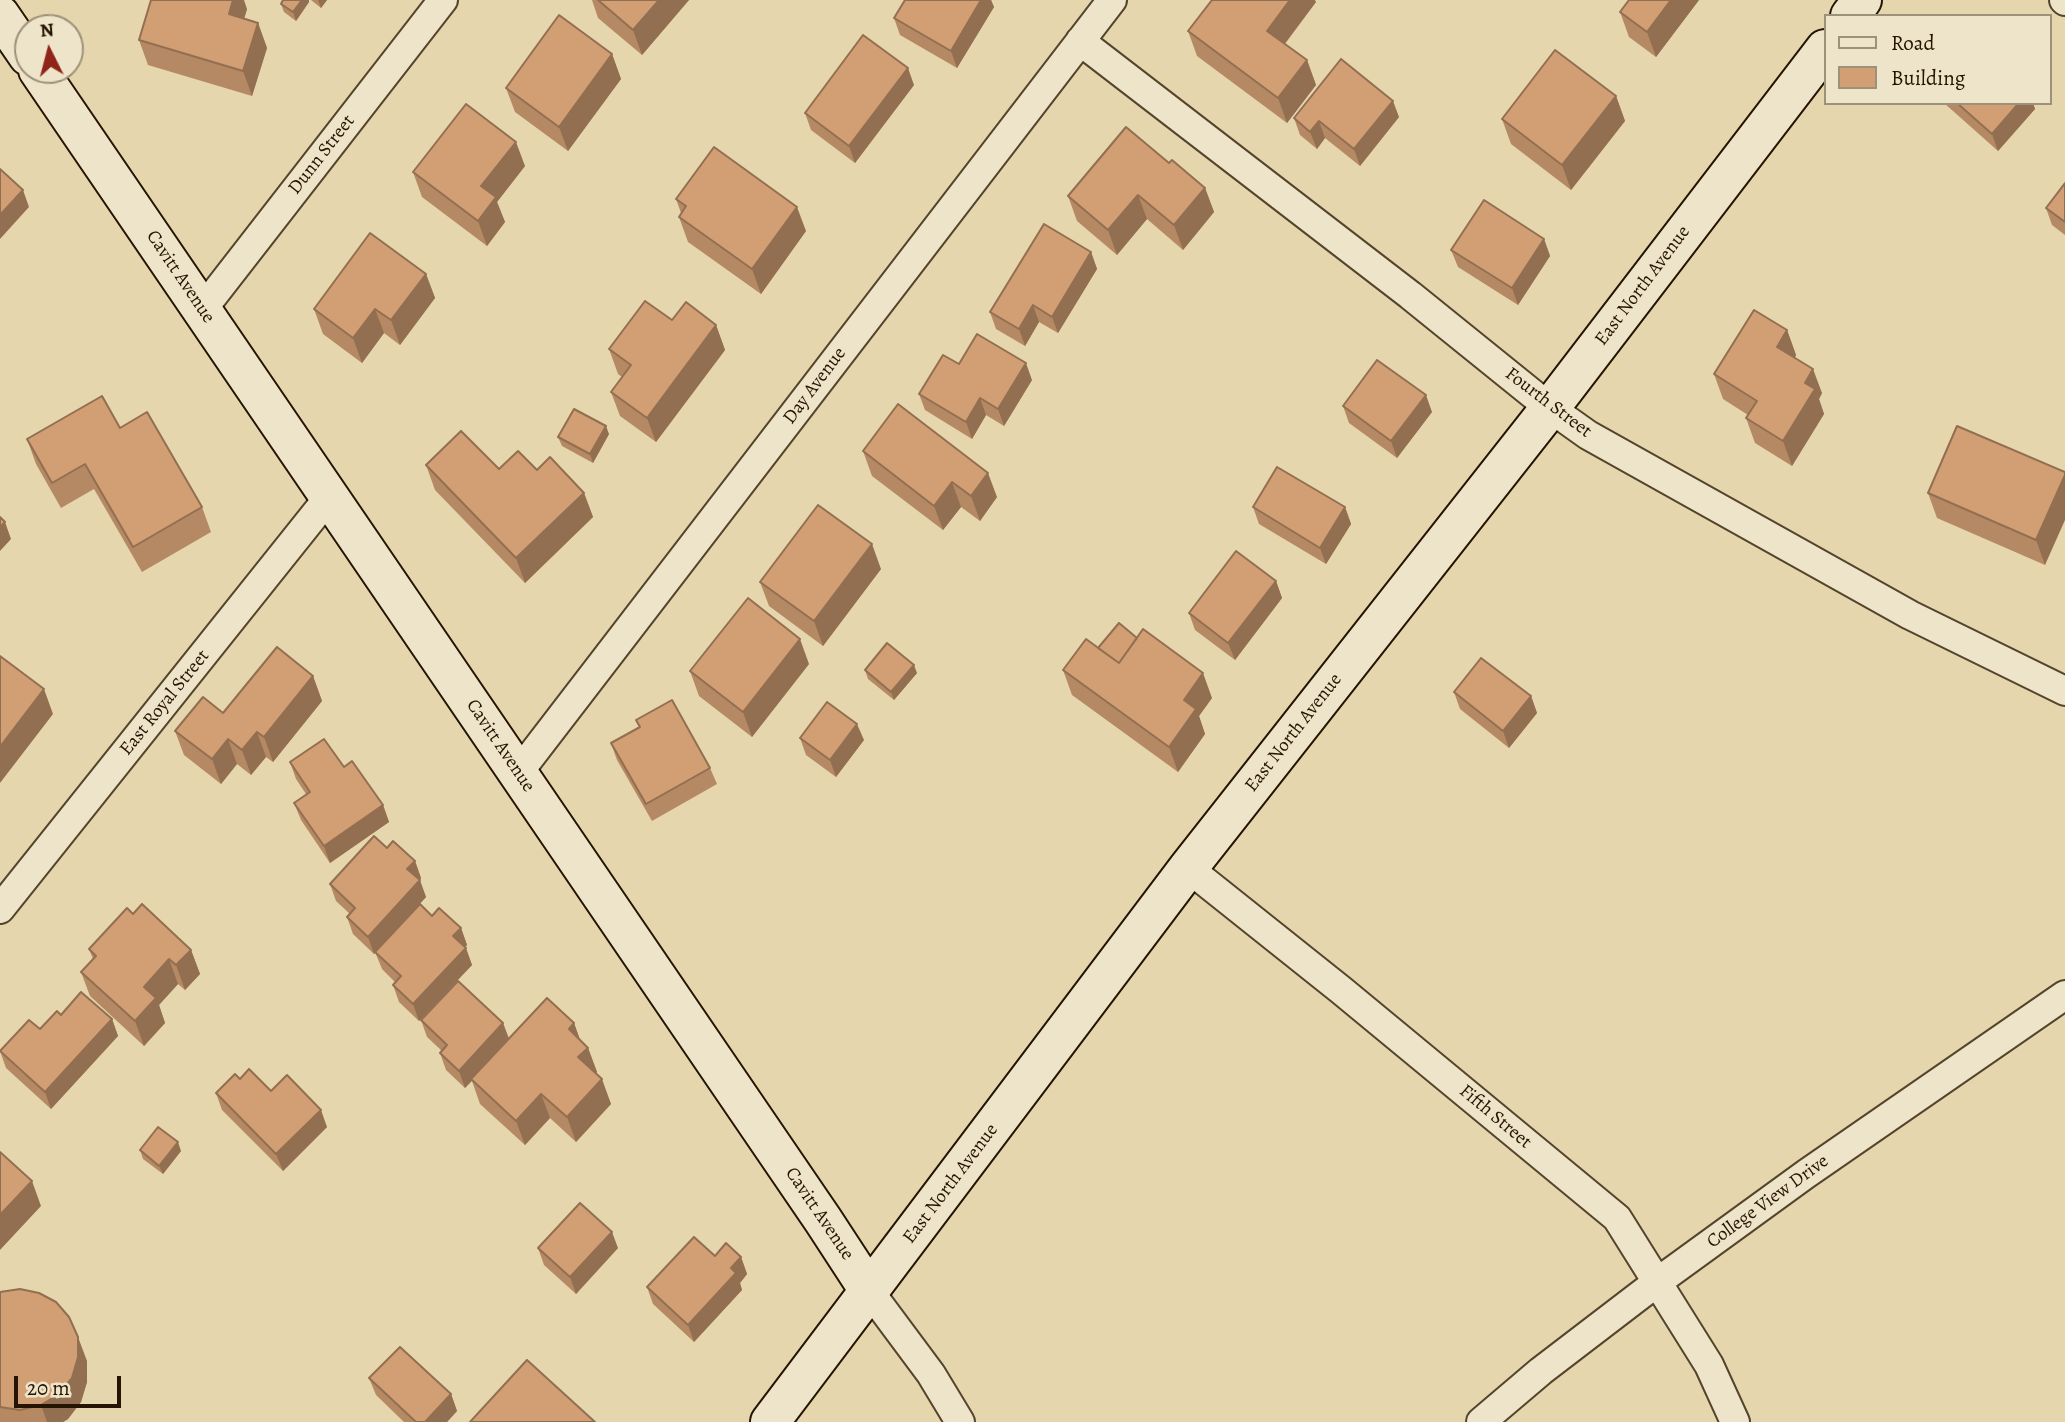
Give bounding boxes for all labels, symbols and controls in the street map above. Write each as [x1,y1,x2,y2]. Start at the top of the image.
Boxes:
north arrow [14,14,84,84]
legend [1824,14,2051,105]
text: N [39,16,55,44]
text: Road [1891,29,1935,57]
text: Building [1891,64,1965,92]
street label: Dunn Street [284,111,360,199]
street label: East North Avenue [1591,222,1695,350]
street label: Cavitt Avenue [141,226,219,328]
street label: Day Avenue [779,343,851,429]
street label: Fourth Street [1500,363,1596,443]
street label: East Royal Street [115,645,215,761]
street label: East North Avenue [1241,669,1347,797]
street label: Cavitt Avenue [461,695,539,797]
street label: Fifth Street [1454,1080,1536,1154]
street label: East North Avenue [899,1120,1003,1248]
street label: College View Drive [1703,1150,1833,1254]
street label: Cavitt Avenue [780,1163,858,1265]
scale bar [18,1362,124,1406]
text: 20 m [27,1374,70,1402]

